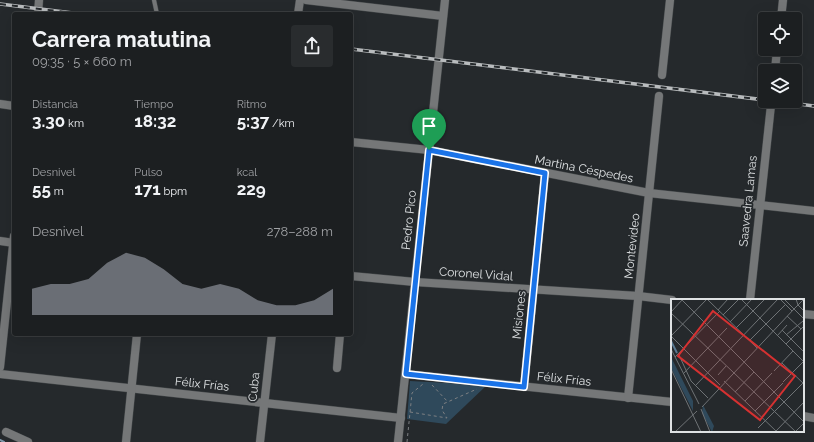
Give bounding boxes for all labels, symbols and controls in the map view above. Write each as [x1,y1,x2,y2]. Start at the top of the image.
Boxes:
map controls [758,12,802,108]
button: locate [758,12,802,56]
button: share [291,25,333,67]
text: Carrera matutina [32,26,211,52]
text: 09:35 · 5 × 660 m [32,54,132,69]
button: layers [758,64,802,108]
text: Distancia [32,98,78,111]
text: Tiempo [134,98,173,111]
text: Ritmo [237,98,267,111]
pin [412,109,446,150]
text: 3.30 [32,111,65,131]
text: 18:32 [134,111,176,131]
text: 5:37 [237,111,269,131]
icon: arrive [418,115,440,137]
text: km [65,117,84,130]
text: /km [269,117,295,130]
street label: Martina Céspedes [533,153,635,185]
street label: Saavedra Lamas [736,155,760,247]
text: Desnivel [32,166,76,179]
text: Pulso [134,166,163,179]
text: kcal [237,166,257,179]
text: 55 [32,179,51,199]
text: 171 [134,179,161,199]
text: 229 [237,179,266,199]
text: m [51,185,64,198]
text: bpm [161,185,187,198]
street label: Pedro Pico [399,190,419,250]
street label: Montevideo [622,212,642,280]
text: Desnivel [32,224,83,239]
text: 278–288 m [267,224,333,239]
street label: Coronel Vidal [439,264,514,284]
street label: Misiones [510,290,529,340]
inset map [671,299,804,432]
street label: Félix Frías [536,369,592,389]
street label: Cuba [246,372,262,402]
street label: Félix Frías [174,374,230,394]

